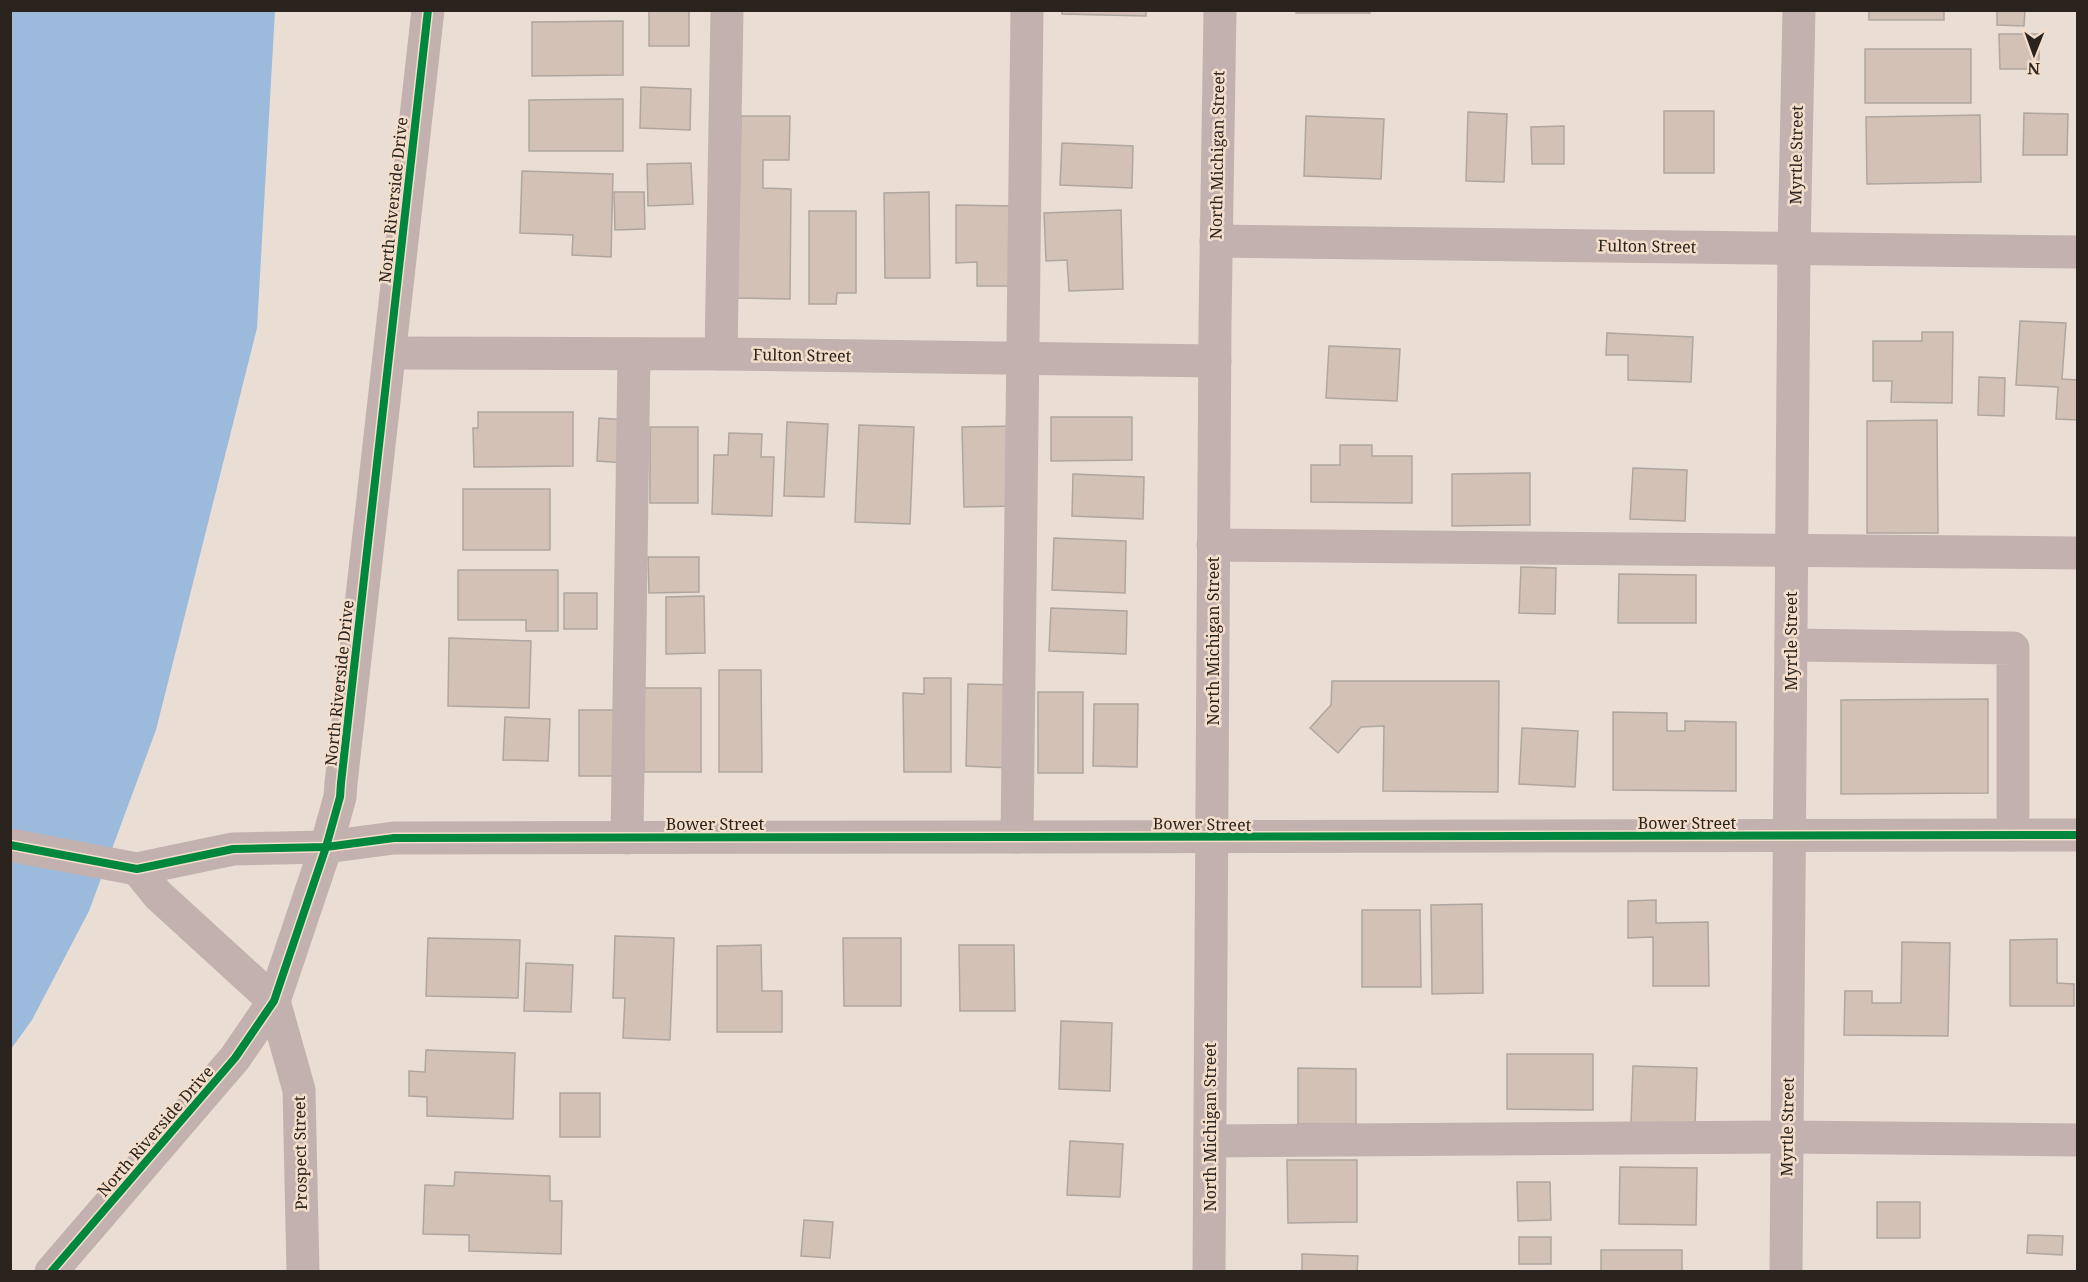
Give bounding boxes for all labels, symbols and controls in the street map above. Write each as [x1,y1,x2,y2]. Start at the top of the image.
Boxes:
north arrow [2004,24,2064,84]
text: N [2027,58,2040,80]
street label: North Michigan Street [1205,70,1229,240]
street label: Myrtle Street [1784,105,1808,205]
street label: North Riverside Drive [373,116,413,284]
street label: Fulton Street [1598,234,1697,258]
street label: Fulton Street [753,343,852,367]
street label: North Michigan Street [1202,556,1224,725]
street label: Myrtle Street [1780,591,1802,691]
street label: North Riverside Drive [319,599,359,767]
street label: Bower Street [1153,812,1252,836]
street label: Bower Street [1638,812,1737,834]
street label: Bower Street [666,813,765,835]
street label: North Michigan Street [1199,1042,1221,1211]
street label: North Riverside Drive [92,1061,218,1201]
street label: Myrtle Street [1775,1077,1799,1177]
street label: Prospect Street [288,1095,312,1210]

